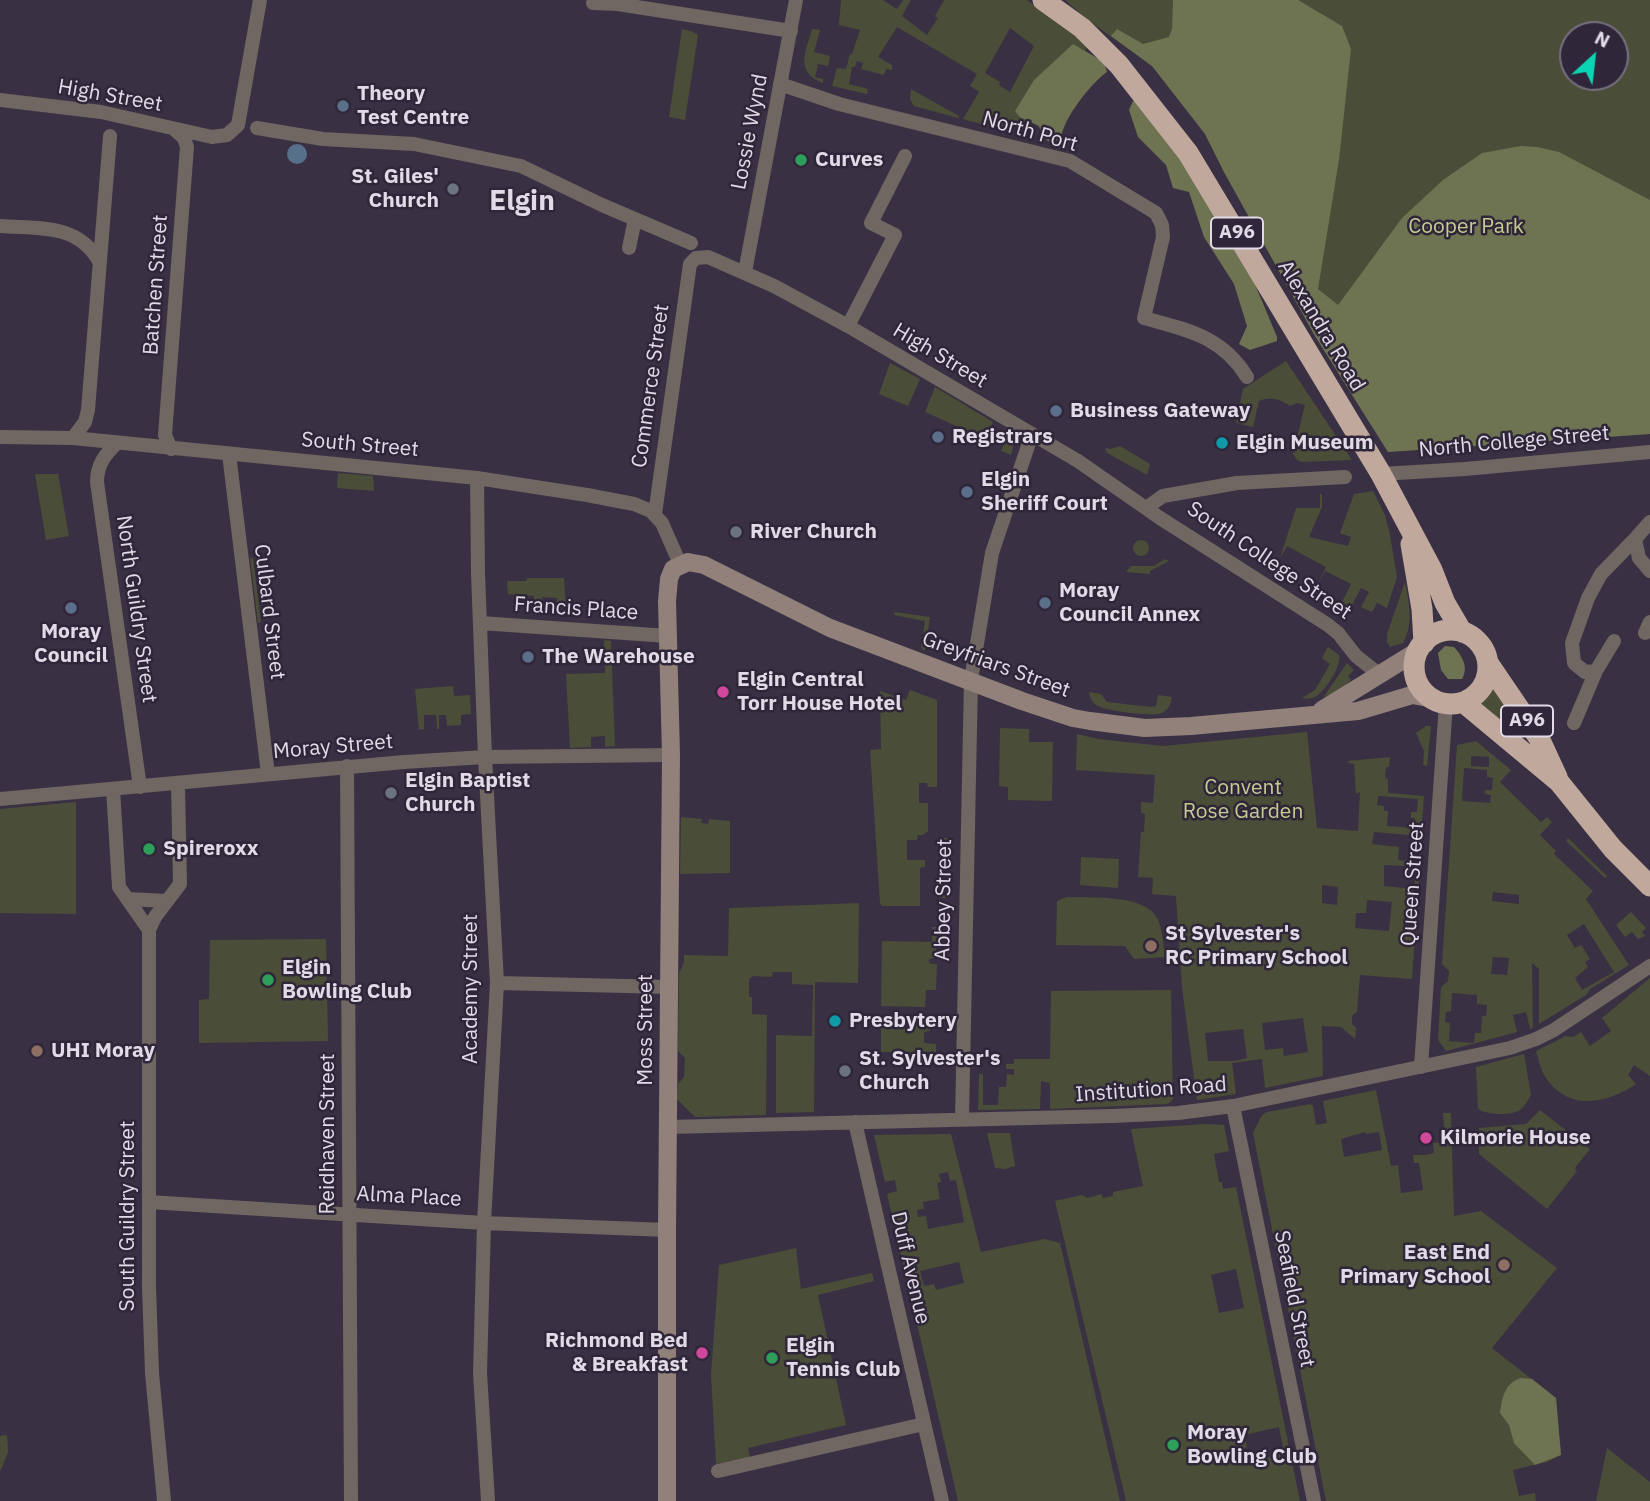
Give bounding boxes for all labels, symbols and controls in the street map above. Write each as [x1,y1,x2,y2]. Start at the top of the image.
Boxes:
north arrow [1559,21,1629,91]
text: N [1591,25,1614,53]
street label: Lossie Wynd [726,72,774,192]
street label: High Street [56,74,164,118]
place label: Theory Test Centre [357,81,469,131]
marker: Theory Test Centre [335,98,351,114]
street label: North Port [979,106,1081,158]
place label: Curves [815,147,883,173]
marker: Curves [793,152,809,168]
place label: St. Giles' Church [351,164,439,214]
marker: St. Giles' Church [445,181,461,197]
district label: Elgin [489,185,555,219]
street label: Batchen Street [139,214,173,356]
park label: Cooper Park [1408,214,1524,240]
road number: A96 [1211,218,1263,248]
street label: Alexandra Road [1272,256,1370,396]
street label: Commerce Street [627,302,675,470]
street label: High Street [888,318,992,394]
place label: Business Gateway [1070,398,1250,424]
marker: Business Gateway [1048,403,1064,419]
street label: North College Street [1418,421,1610,463]
place label: Registrars [952,424,1053,450]
street label: South Street [300,427,420,463]
marker: Registrars [930,429,946,445]
place label: Elgin Museum [1236,430,1374,456]
marker: Elgin Museum [1214,435,1230,451]
place label: Elgin Sheriff Court [981,467,1108,517]
marker: Elgin Sheriff Court [959,484,975,500]
street label: South College Street [1182,497,1356,625]
street label: North Guildry Street [110,514,162,704]
place label: River Church [750,519,877,545]
marker: River Church [728,524,744,540]
street label: Culbard Street [248,543,290,681]
place label: Moray Council Annex [1059,578,1200,628]
street label: Francis Place [513,592,639,626]
marker: Moray Council Annex [1037,595,1053,611]
marker: Moray Council [63,600,79,616]
place label: Moray Council [34,619,108,669]
street label: Greyfriars Street [919,627,1073,703]
place label: The Warehouse [542,644,695,670]
marker: The Warehouse [520,649,536,665]
place label: Elgin Central Torr House Hotel [737,667,902,717]
marker: Elgin Central Torr House Hotel [715,684,731,700]
road number: A96 [1501,706,1553,736]
street label: Moray Street [272,729,394,765]
place label: Elgin Baptist Church [405,768,530,818]
park label: Convent Rose Garden [1183,775,1303,825]
marker: Elgin Baptist Church [383,785,399,801]
street label: Queen Street [1396,821,1430,947]
place label: Spireroxx [163,836,258,862]
street label: Abbey Street [930,839,958,961]
marker: Spireroxx [141,841,157,857]
street label: Academy Street [458,914,484,1064]
place label: St Sylvester's RC Primary School [1165,921,1348,971]
marker: St Sylvester's RC Primary School [1143,938,1159,954]
place label: Elgin Bowling Club [282,955,412,1005]
marker: Elgin Bowling Club [260,972,276,988]
street label: Moss Street [633,974,659,1086]
place label: Presbytery [849,1008,957,1034]
marker: Presbytery [827,1013,843,1029]
place label: UHI Moray [51,1038,155,1064]
marker: UHI Moray [29,1043,45,1059]
place label: St. Sylvester's Church [859,1046,1000,1096]
street label: Reidhaven Street [315,1053,341,1215]
marker: St. Sylvester's Church [837,1063,853,1079]
street label: Institution Road [1074,1072,1228,1108]
street label: South Guildry Street [115,1121,141,1311]
place label: Kilmorie House [1440,1125,1591,1151]
marker: Kilmorie House [1418,1130,1434,1146]
street label: Alma Place [356,1182,462,1212]
street label: Duff Avenue [885,1209,935,1327]
street label: Seafield Street [1268,1228,1320,1370]
place label: East End Primary School [1340,1240,1490,1290]
marker: East End Primary School [1496,1257,1512,1273]
place label: Richmond Bed & Breakfast [545,1328,688,1378]
place label: Elgin Tennis Club [786,1333,901,1383]
marker: Richmond Bed & Breakfast [694,1345,710,1361]
marker: Elgin Tennis Club [764,1350,780,1366]
place label: Moray Bowling Club [1187,1420,1317,1470]
marker: Moray Bowling Club [1165,1437,1181,1453]

